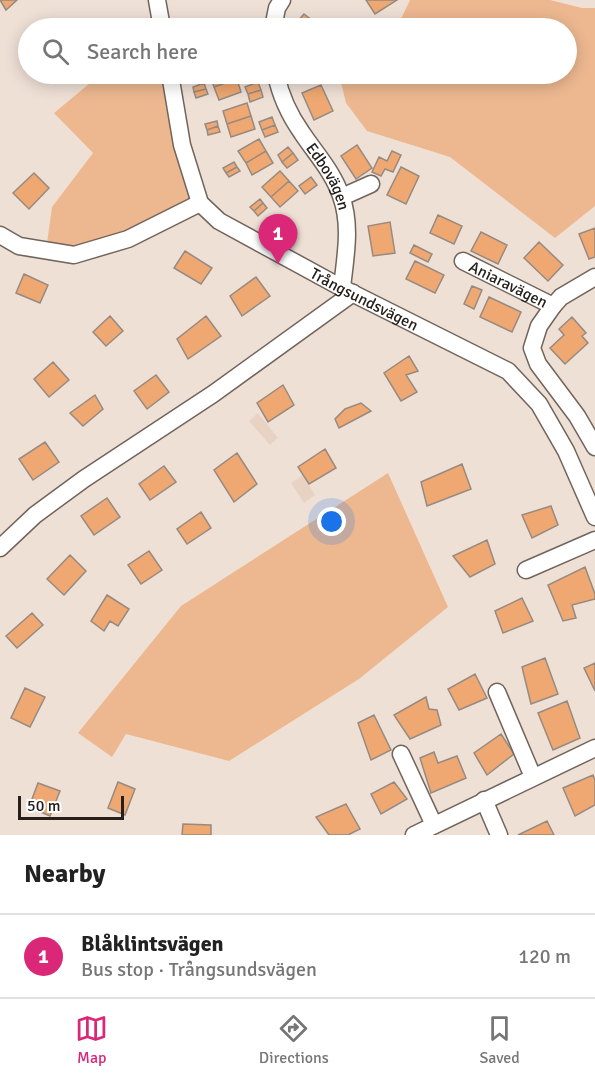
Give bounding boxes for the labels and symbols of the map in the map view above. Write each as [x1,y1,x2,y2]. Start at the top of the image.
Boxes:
street label: Edbovägen [301,139,354,212]
pin: 1 [258,214,298,264]
street label: Aniaravägen [466,257,551,313]
street label: Trångsundsvägen [307,264,421,336]
your location [317,507,346,536]
scale bar [18,793,124,820]

